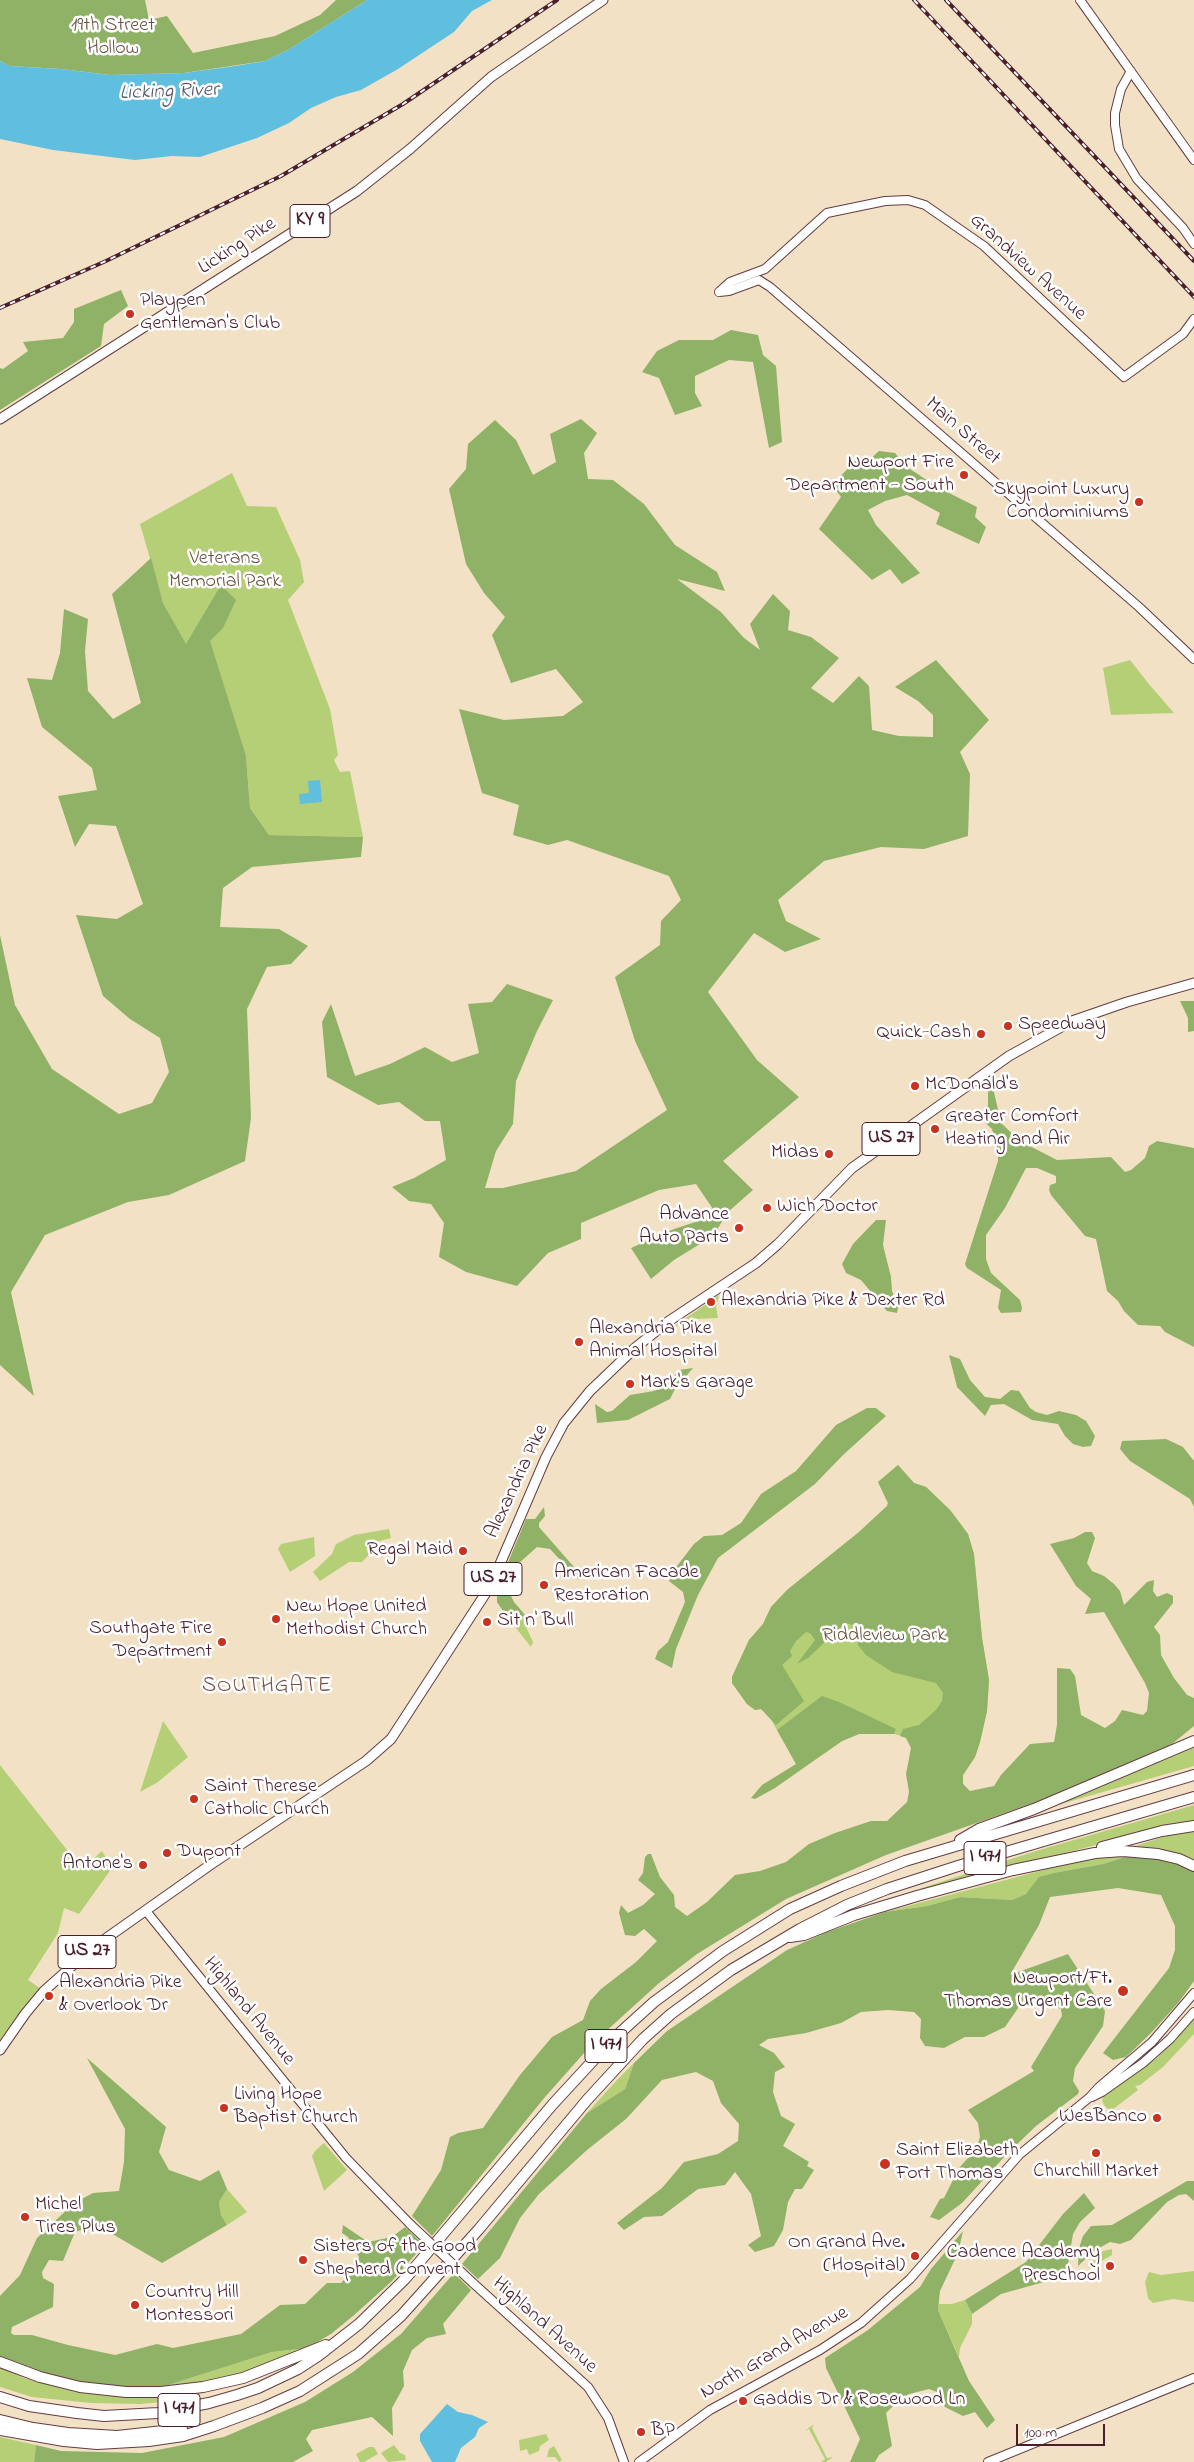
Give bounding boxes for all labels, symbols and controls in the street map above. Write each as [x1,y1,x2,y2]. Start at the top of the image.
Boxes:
park label: 19th Street Hollow [71,15,155,62]
water label: Licking River [119,79,219,107]
road number: KY 9 [290,205,330,238]
street label: Grandview Avenue [964,209,1090,327]
street label: Licking Pike [195,213,281,281]
place label: Playpen Gentleman's Club [140,290,280,337]
marker: Playpen Gentleman's Club [124,308,136,320]
street label: Main Street [919,393,1005,471]
place label: Newport Fire Department - South [786,452,954,499]
marker: Newport Fire Department - South [958,469,970,481]
place label: Skypoint Luxury Condominiums [993,479,1129,526]
marker: Skypoint Luxury Condominiums [1133,496,1145,508]
park label: Veterans Memorial Park [169,548,281,595]
place label: Speedway [1018,1014,1106,1038]
marker: Speedway [1002,1020,1014,1032]
place label: Quick-Cash [877,1022,971,1046]
marker: Quick-Cash [975,1028,987,1040]
place label: McDonald's [925,1074,1019,1098]
marker: McDonald's [909,1080,921,1092]
place label: Greater Comfort Heating and Air [945,1106,1079,1153]
road number: US 27 [862,1122,920,1156]
marker: Greater Comfort Heating and Air [929,1123,941,1135]
place label: Midas [771,1142,819,1166]
marker: Midas [823,1148,835,1160]
place label: Wich Doctor [777,1196,878,1220]
marker: Wich Doctor [761,1202,773,1214]
place label: Advance Auto Parts [639,1204,729,1251]
marker: Advance Auto Parts [733,1222,745,1234]
place label: Alexandria Pike & Dexter Rd [721,1290,945,1314]
marker: Alexandria Pike & Dexter Rd [705,1296,717,1308]
place label: Alexandria Pike Animal Hospital [589,1318,717,1365]
marker: Alexandria Pike Animal Hospital [573,1336,585,1348]
place label: Mark's Garage [640,1372,753,1396]
marker: Mark's Garage [624,1378,636,1390]
street label: Alexandria Pike [481,1421,555,1543]
place label: Regal Maid [367,1539,453,1563]
marker: Regal Maid [457,1545,469,1557]
road number: US 27 [464,1562,522,1596]
place label: American Facade Restoration [554,1562,699,1609]
marker: American Facade Restoration [538,1579,550,1591]
place label: New Hope United Methodist Church [286,1596,427,1643]
place label: Sit n' Bull [497,1610,574,1634]
marker: New Hope United Methodist Church [270,1613,282,1625]
marker: Sit n' Bull [481,1616,493,1628]
place label: Southgate Fire Department [89,1618,212,1665]
park label: Riddleview Park [822,1625,946,1649]
marker: Southgate Fire Department [216,1636,228,1648]
district label: SOUTHGATE [201,1674,333,1700]
place label: Saint Therese Catholic Church [204,1776,329,1823]
marker: Saint Therese Catholic Church [188,1793,200,1805]
place label: Dupont [177,1841,241,1865]
road number: I 471 [964,1842,1006,1875]
marker: Dupont [161,1847,173,1859]
place label: Antone's [63,1853,133,1877]
marker: Antone's [137,1859,149,1871]
road number: US 27 [58,1935,116,1968]
street label: Highland Avenue [197,1953,299,2071]
place label: Newport/Ft. Thomas Urgent Care [944,1968,1112,2015]
place label: Alexandria Pike & Overlook Dr [59,1972,182,2019]
marker: Newport/Ft. Thomas Urgent Care [1116,1984,1130,1998]
marker: Alexandria Pike & Overlook Dr [43,1990,55,2002]
road number: I 471 [585,2030,627,2062]
place label: Living Hope Baptist Church [234,2084,358,2131]
marker: Living Hope Baptist Church [218,2102,230,2114]
place label: WesBanco [1059,2106,1147,2130]
marker: WesBanco [1151,2112,1163,2124]
place label: Saint Elizabeth Fort Thomas [896,2140,1019,2187]
marker: Churchill Market [1090,2147,1102,2159]
marker: Saint Elizabeth Fort Thomas [878,2157,892,2171]
place label: Churchill Market [1033,2161,1159,2185]
place label: Michel Tires Plus [35,2194,116,2241]
marker: Michel Tires Plus [19,2211,31,2223]
place label: On Grand Ave. (Hospital) [788,2232,905,2279]
place label: Sisters of the Good Shepherd Convent [313,2236,476,2283]
place label: Cadence Academy Preschool [946,2242,1100,2289]
marker: On Grand Ave. (Hospital) [909,2250,921,2262]
marker: Sisters of the Good Shepherd Convent [297,2254,309,2266]
marker: Cadence Academy Preschool [1104,2260,1116,2272]
street label: Highland Avenue [487,2273,601,2379]
place label: Country Hill Montessori [145,2282,239,2329]
marker: Country Hill Montessori [129,2299,141,2311]
street label: North Grand Avenue [697,2302,853,2406]
place label: Gaddis Dr & Rosewood Ln [753,2389,965,2413]
road number: I 471 [158,2394,200,2426]
marker: Gaddis Dr & Rosewood Ln [737,2395,749,2407]
scale bar [1019,2414,1108,2446]
place label: BP [651,2420,675,2444]
text: 100 m [1024,2422,1057,2444]
marker: BP [635,2426,647,2438]

